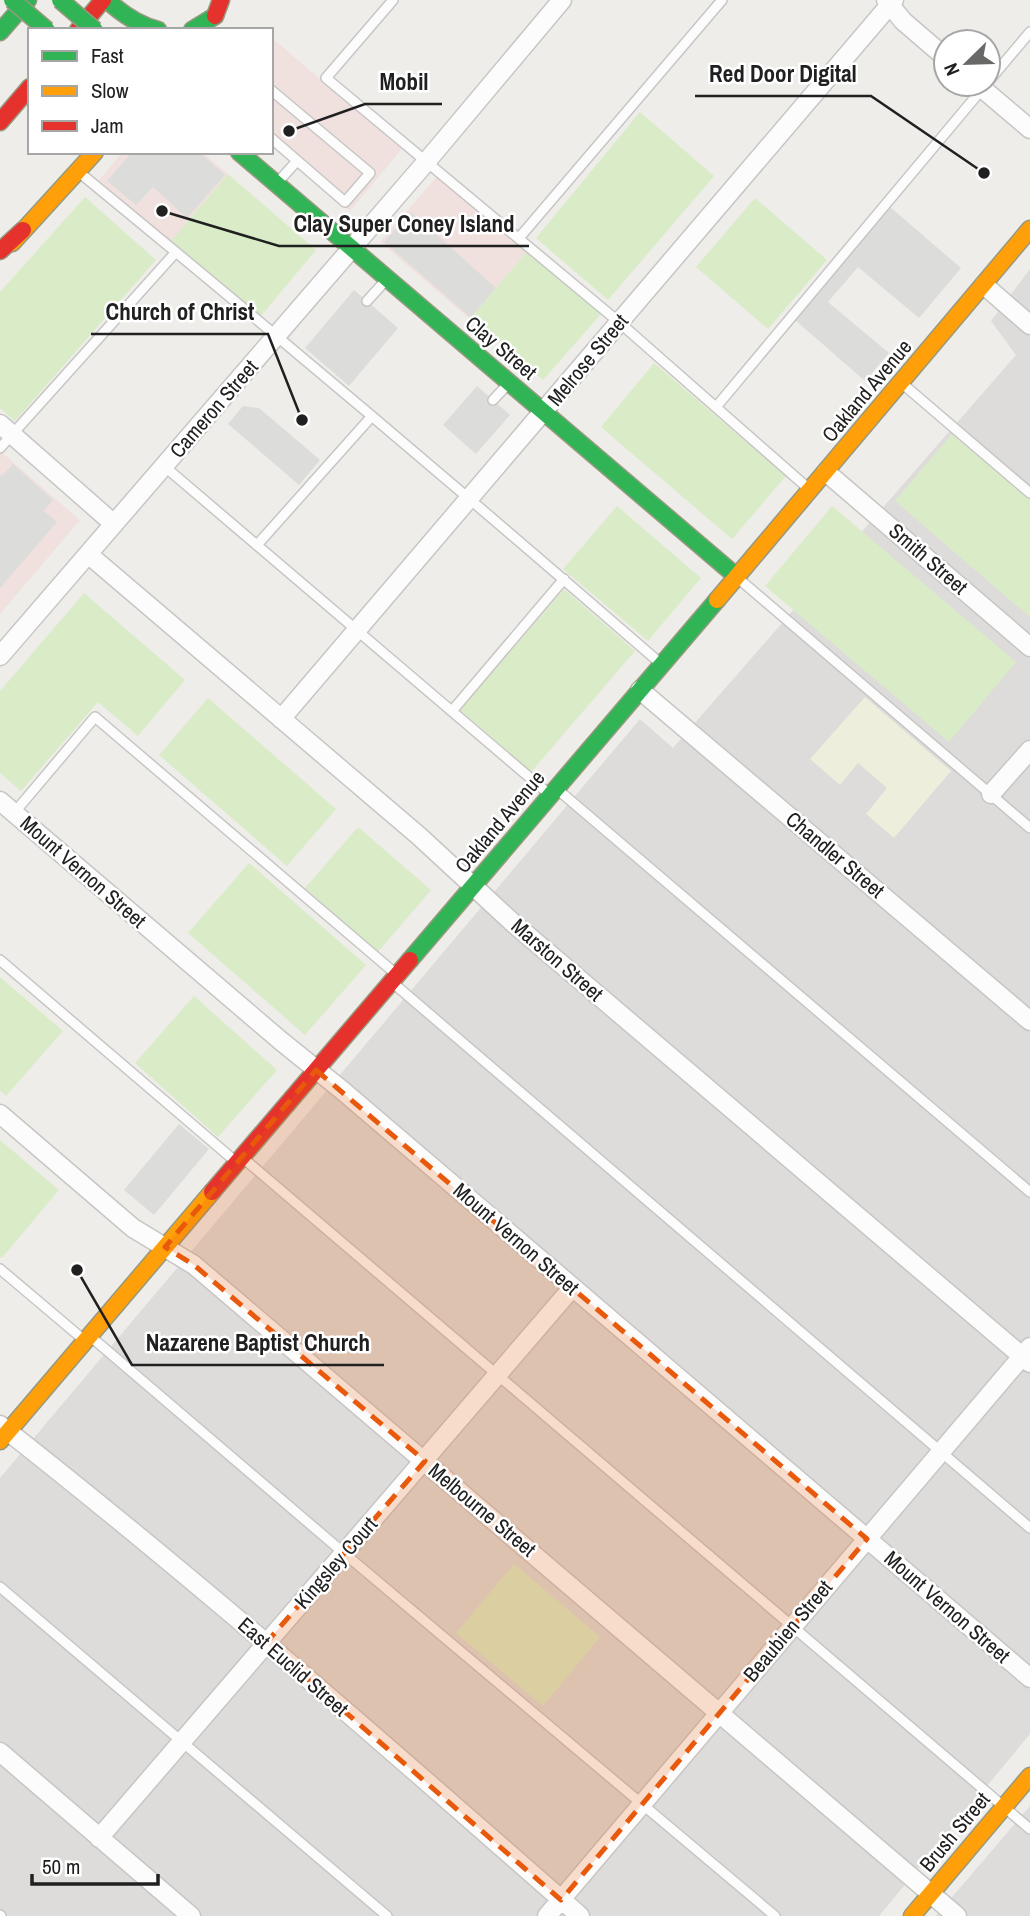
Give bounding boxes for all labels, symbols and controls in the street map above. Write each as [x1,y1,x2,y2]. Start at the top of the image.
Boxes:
legend [28,28,273,154]
north arrow [932,28,1002,98]
text: Fast [91,41,124,70]
callout: Red Door Digital [695,52,871,96]
text: Red Door Digital [709,58,857,89]
text: N [937,59,966,80]
callout: Mobil [365,60,442,104]
text: Mobil [379,66,429,97]
text: Slow [91,76,129,105]
text: Jam [91,111,124,140]
callout: Clay Super Coney Island [279,202,529,246]
text: Clay Super Coney Island [293,208,515,239]
callout: Church of Christ [91,290,268,334]
text: Church of Christ [106,296,254,327]
street label: Melrose Street [541,307,635,412]
street label: Clay Street [459,309,543,386]
street label: Oakland Avenue [815,333,918,448]
street label: Cameron Street [163,353,265,464]
street label: Smith Street [883,516,974,601]
street label: Oakland Avenue [448,764,551,879]
street label: Chandler Street [780,805,891,905]
street label: Mount Vernon Street [14,809,153,935]
street label: Marston Street [505,912,610,1008]
street label: Mount Vernon Street [447,1176,586,1302]
callout: Nazarene Baptist Church [132,1321,384,1365]
text: Nazarene Baptist Church [146,1327,370,1358]
street label: Melbourne Street [422,1456,542,1563]
street label: Kingsley Court [288,1510,384,1615]
street label: Mount Vernon Street [878,1544,1017,1670]
street label: Beaubien Street [737,1574,839,1688]
street label: East Euclid Street [232,1610,355,1723]
street label: Brush Street [913,1786,997,1878]
scale bar [32,1842,158,1886]
text: 50 m [42,1852,80,1881]

